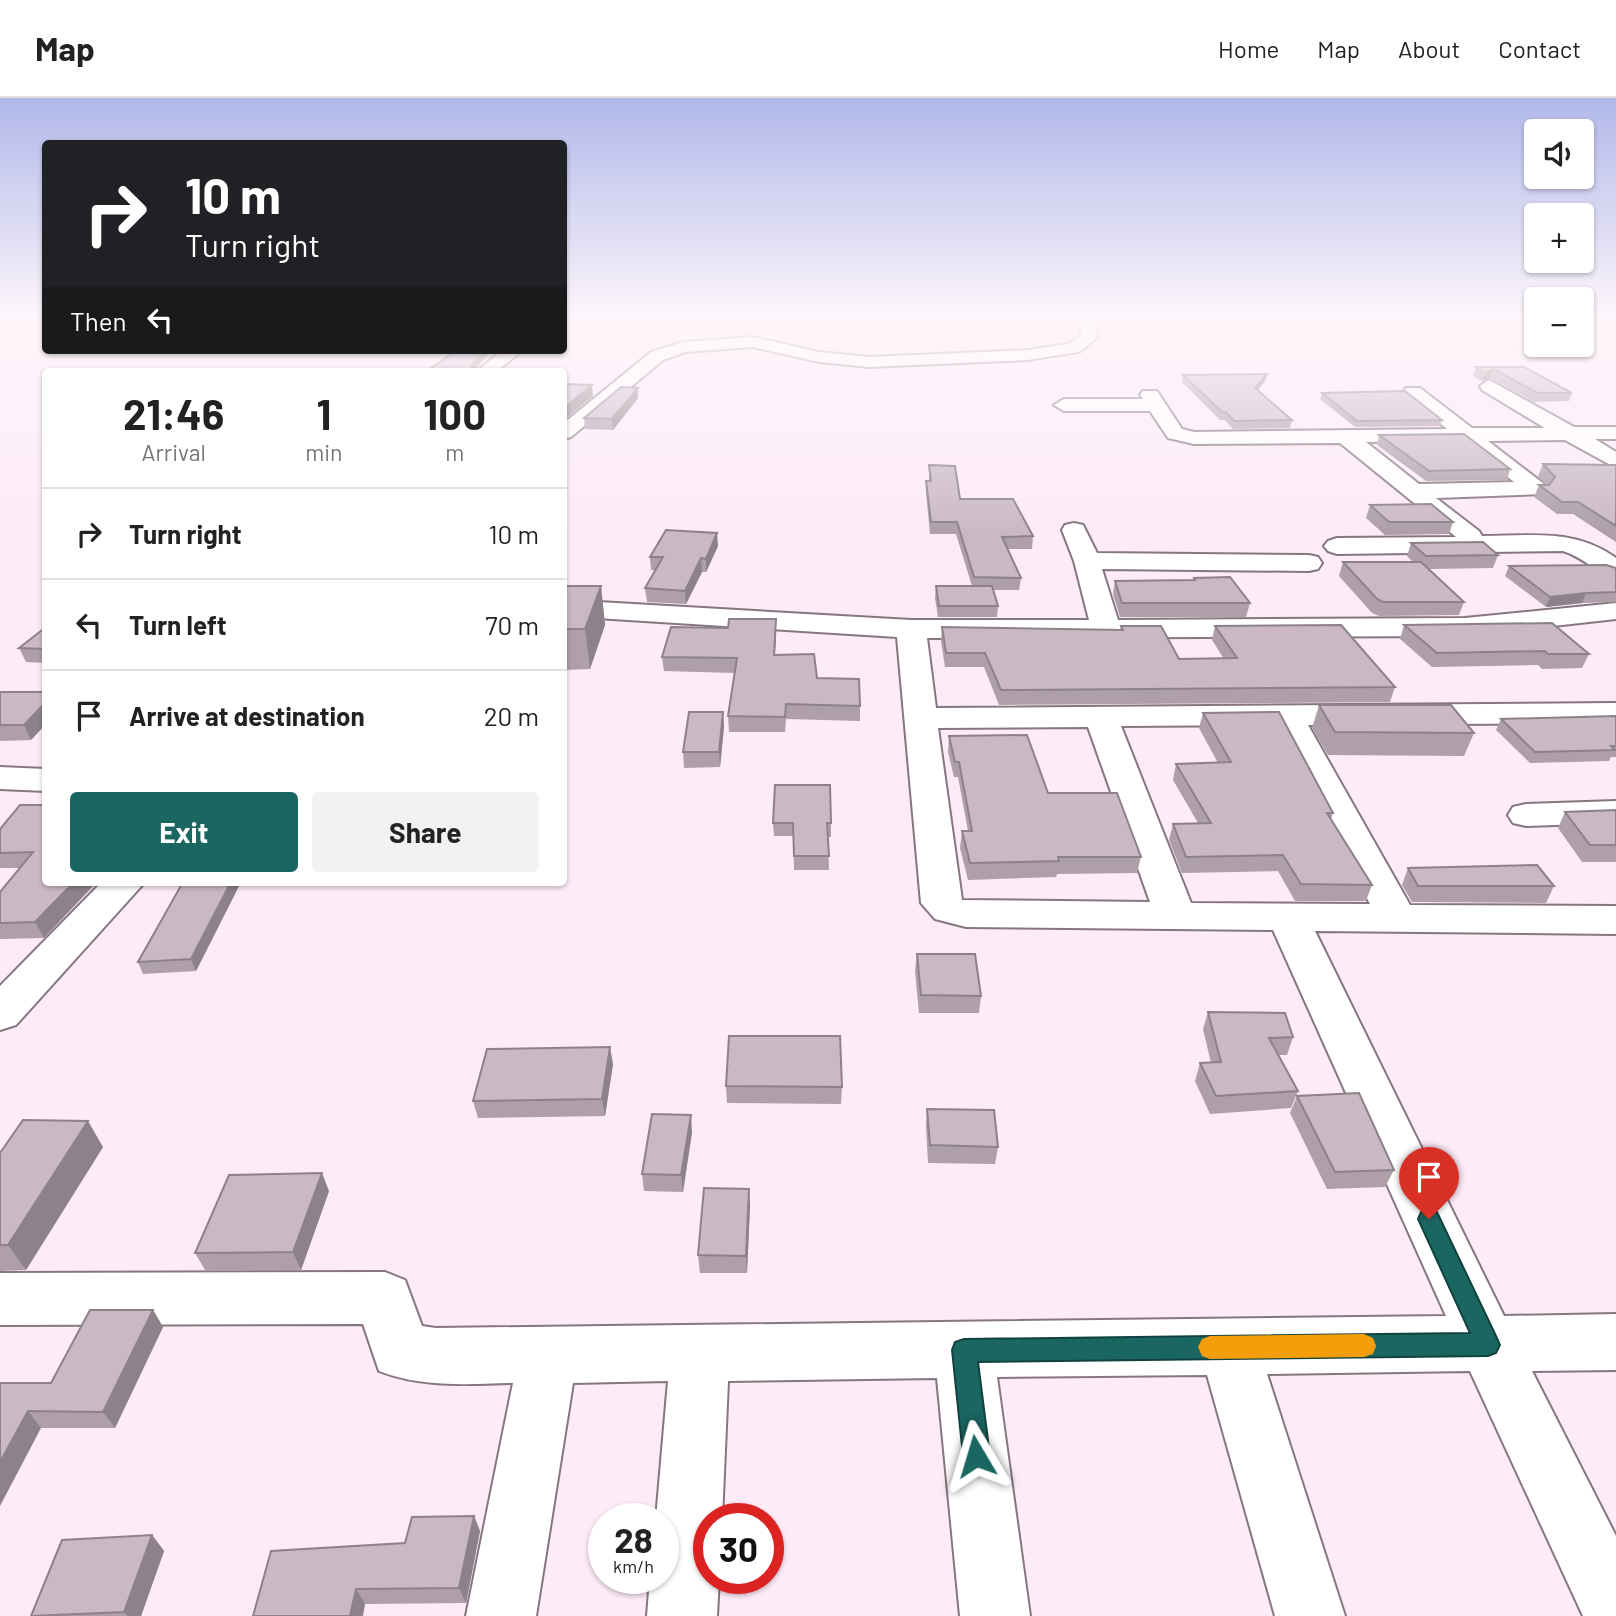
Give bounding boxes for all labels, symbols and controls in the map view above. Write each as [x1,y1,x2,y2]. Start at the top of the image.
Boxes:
text: Map [35,28,95,68]
text: Home [1218,34,1279,63]
text: Map [1317,34,1360,63]
text: About [1398,34,1460,63]
text: Contact [1498,34,1581,63]
map controls [1524,119,1594,357]
button: sound [1524,119,1594,189]
text: 10 m [185,165,281,224]
icon: right [70,168,161,259]
button: + [1524,203,1594,273]
text: Turn right [185,225,320,263]
button: − [1524,287,1594,357]
icon: left [141,301,179,339]
text: Then [70,305,127,336]
text: 21:46 [123,388,224,438]
text: 1 [316,388,331,438]
text: 100 [423,388,486,438]
text: Arrival [141,438,206,466]
text: min [305,438,342,466]
text: m [445,438,464,466]
icon: right [70,515,108,553]
text: Turn right [129,518,242,549]
text: 10 m [489,518,539,549]
icon: left [70,606,108,644]
text: Turn left [129,609,227,640]
text: 70 m [485,609,539,640]
icon: arrive [70,697,108,735]
text: Arrive at destination [129,700,365,731]
text: 20 m [484,700,539,731]
button: Exit [70,792,298,872]
button: Share [312,792,539,872]
pin [1399,1147,1459,1219]
icon: arrive [1410,1158,1448,1196]
position arrow [939,1419,1013,1493]
speed limit sign: 30 [693,1503,784,1594]
text: 28 [614,1518,653,1560]
text: km/h [613,1555,654,1577]

